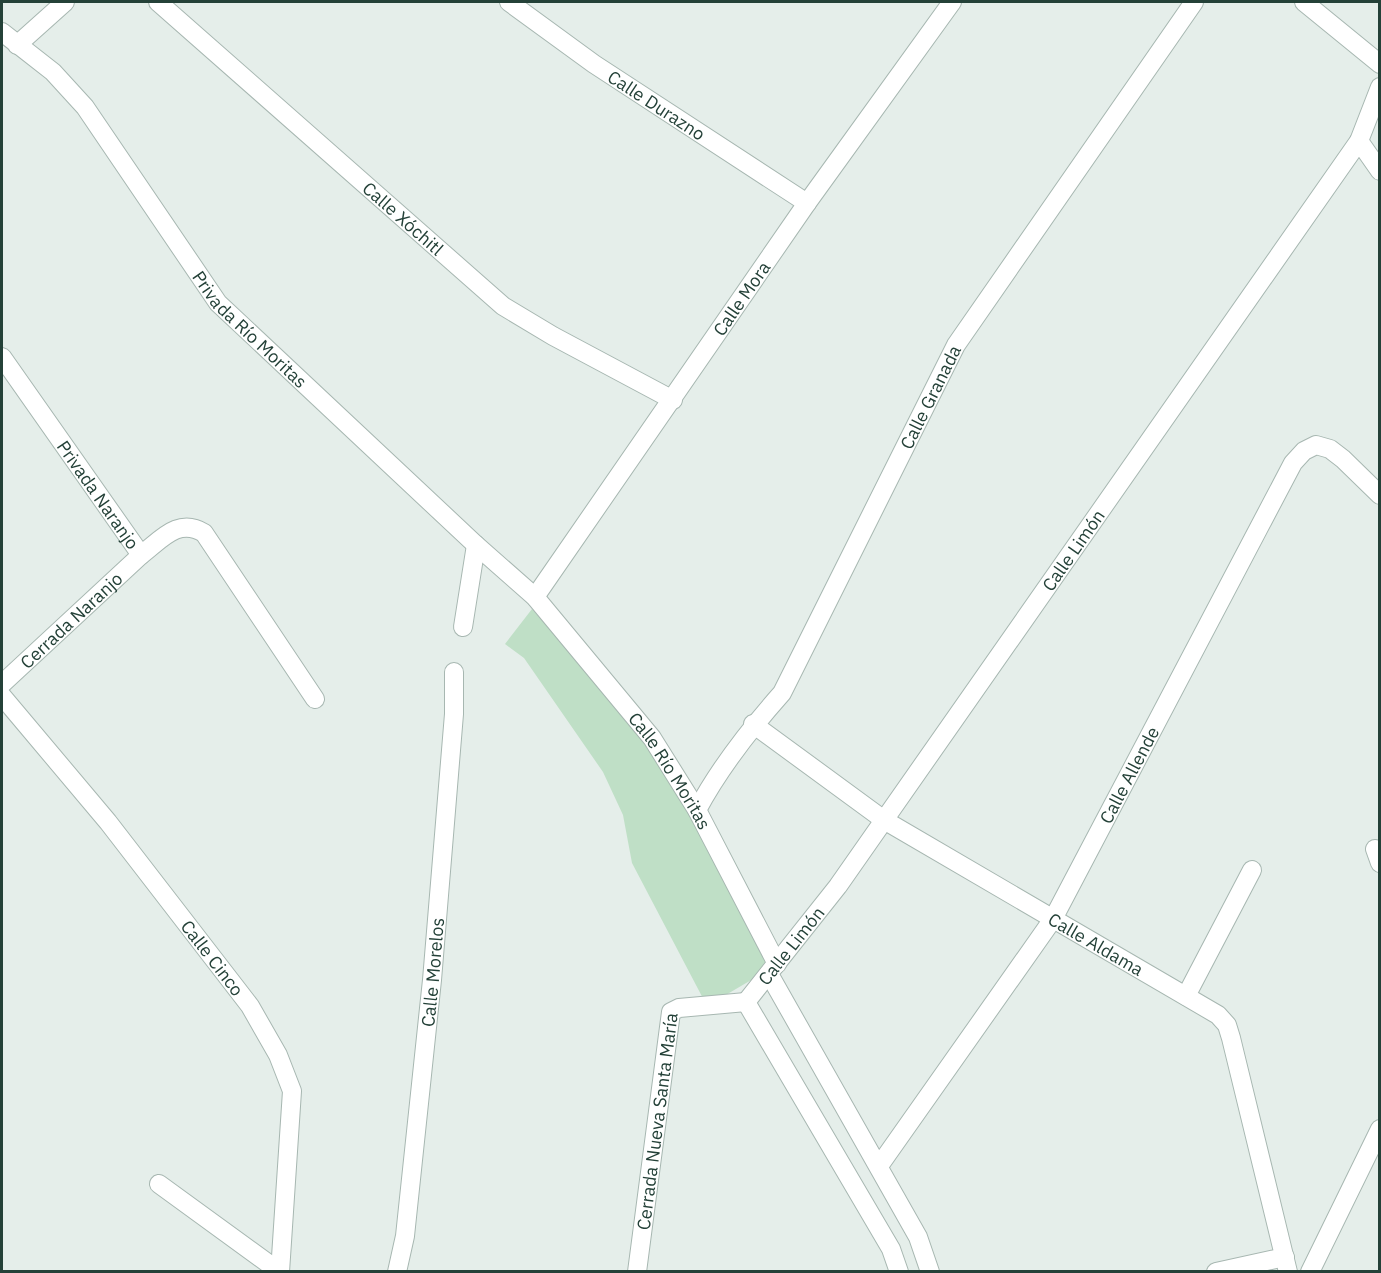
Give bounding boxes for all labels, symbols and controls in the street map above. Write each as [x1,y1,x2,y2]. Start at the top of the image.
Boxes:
street label: Calle Durazno [604,65,710,145]
street label: Calle Xóchitl [358,176,449,260]
street label: Calle Mora [707,256,775,340]
street label: Privada Río Moritas [188,266,312,393]
street label: Calle Granada [894,341,966,453]
street label: Privada Naranjo [52,436,145,553]
street label: Calle Limón [1037,505,1109,595]
street label: Cerrada Naranjo [15,567,127,673]
street label: Calle Río Moritas [624,707,717,833]
street label: Calle Allende [1094,722,1164,827]
street label: Calle Limón [752,902,829,990]
street label: Calle Aldama [1044,907,1148,981]
street label: Calle Cinco [176,915,249,1000]
street label: Calle Morelos [416,917,449,1028]
street label: Cerrada Nueva Santa María [631,1011,682,1231]

